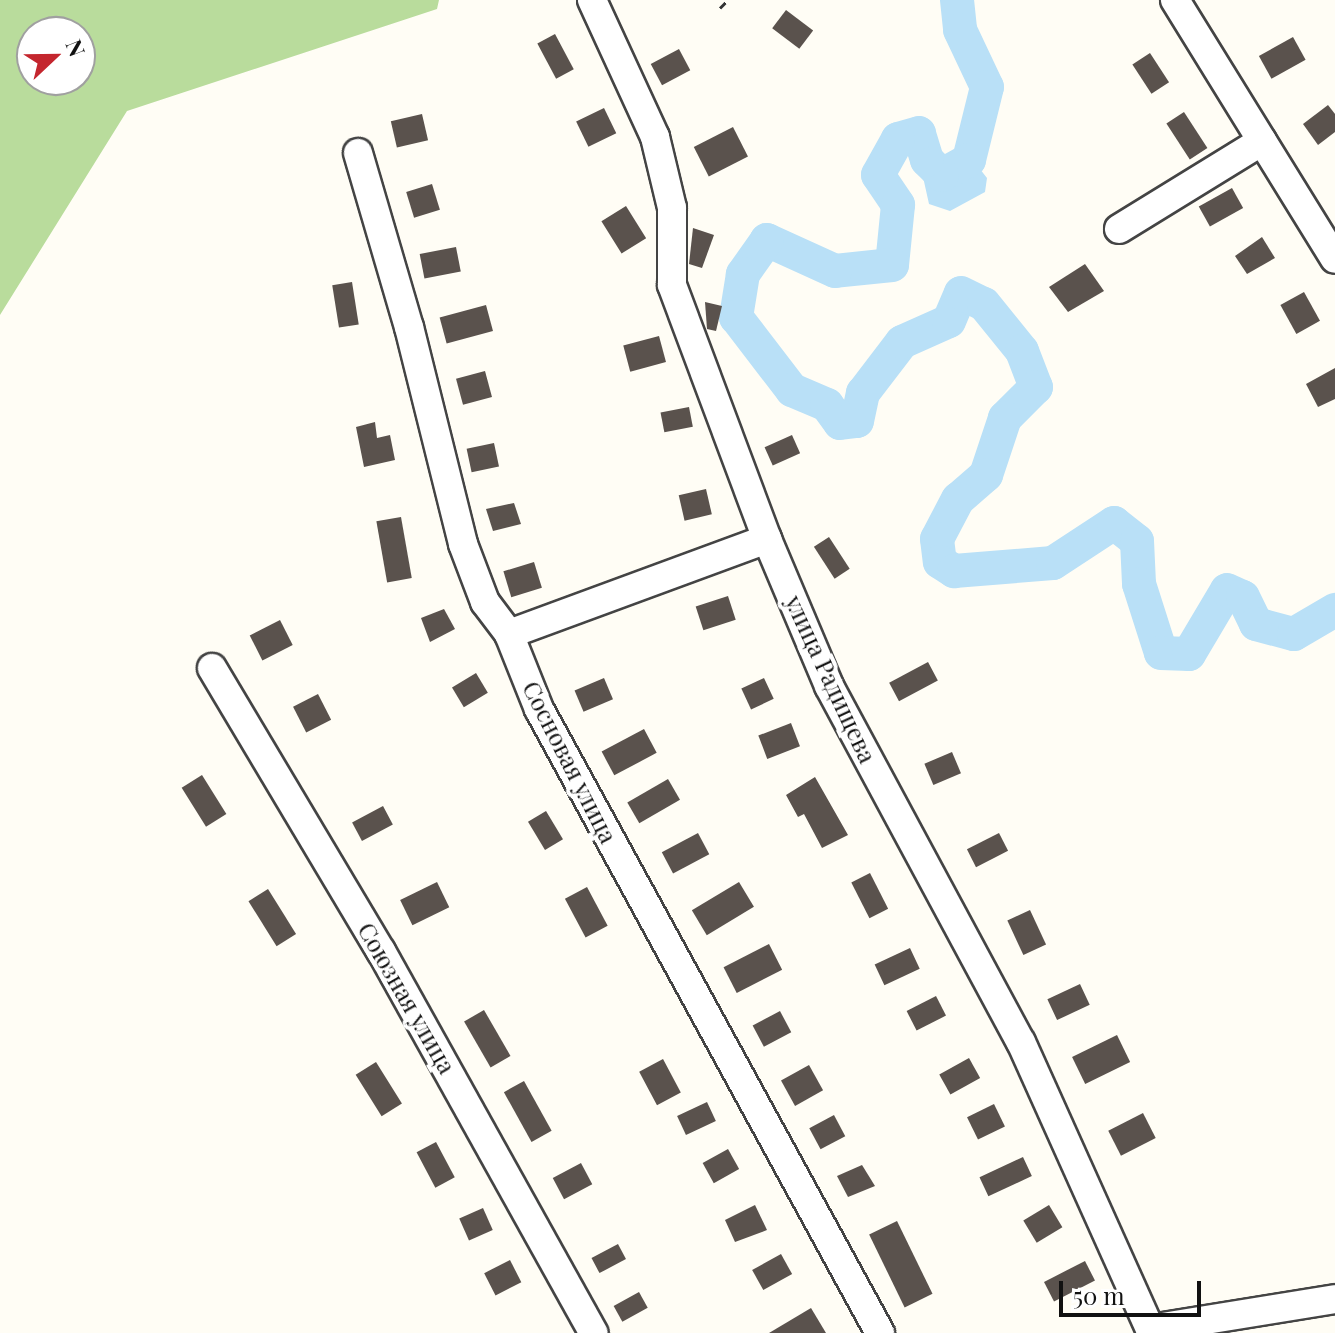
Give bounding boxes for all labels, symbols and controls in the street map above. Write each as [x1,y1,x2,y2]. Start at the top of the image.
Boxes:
north arrow [16,16,96,96]
text: N [60,35,93,61]
street label: улица Радищева [780,591,882,767]
street label: Сосновая улица [517,676,623,848]
street label: Союзная улица [352,917,462,1079]
scale bar [1063,1265,1205,1315]
text: 50 m [1073,1279,1125,1311]

